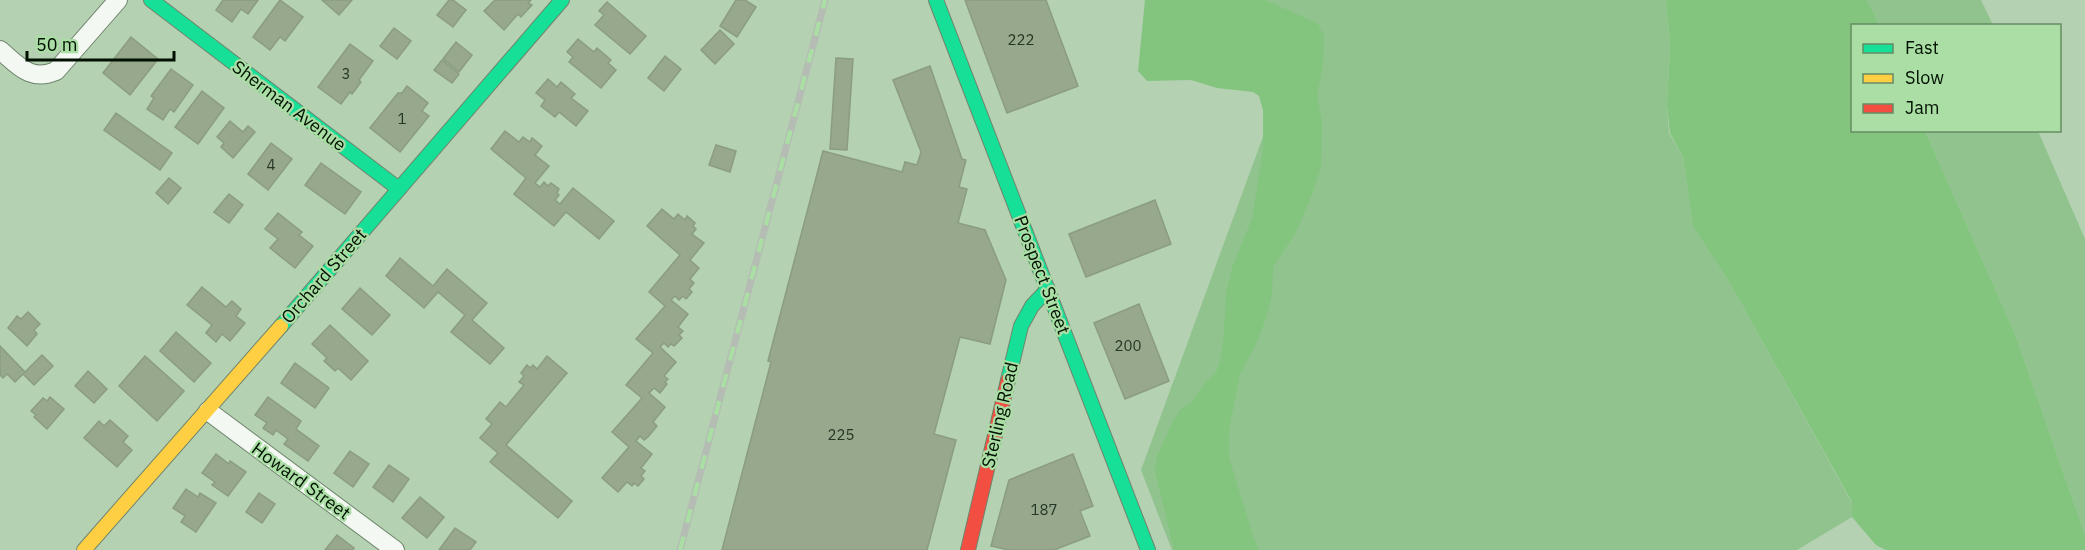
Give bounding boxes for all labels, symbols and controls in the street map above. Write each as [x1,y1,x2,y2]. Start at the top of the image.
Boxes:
scale bar [27,24,174,62]
legend [1851,24,2061,132]
house number: 222 [1007,30,1035,49]
text: 50 m [36,33,78,56]
text: Fast [1905,36,1939,59]
street label: Sherman Avenue [228,55,351,156]
house number: 3 [341,64,351,83]
text: Slow [1905,66,1944,89]
text: Jam [1905,96,1940,119]
house number: 1 [397,109,407,128]
house number: 4 [266,155,276,174]
street label: Prospect Street [1009,212,1076,337]
street label: Orchard Street [276,223,371,328]
house number: 200 [1114,336,1142,355]
street label: Sterling Road [976,360,1023,470]
house number: 225 [827,425,855,444]
street label: Howard Street [247,437,355,524]
house number: 187 [1030,500,1058,519]

